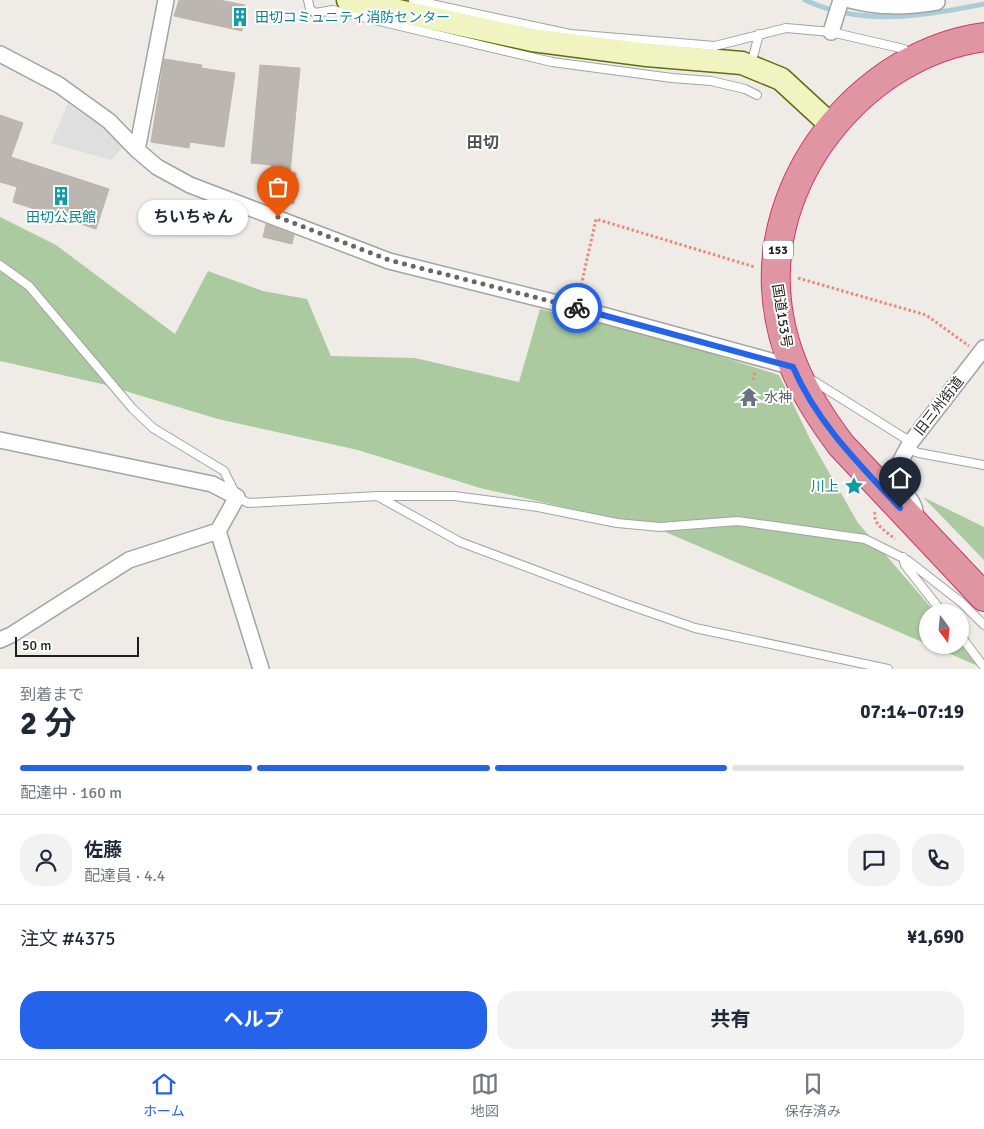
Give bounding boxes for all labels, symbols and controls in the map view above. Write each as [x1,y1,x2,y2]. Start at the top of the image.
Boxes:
building icon: 田切コミュニティ消防センター [229,6,251,28]
place label: 田切コミュニティ消防センター [255,9,450,26]
district label: 田切 [467,133,499,153]
pin [257,166,299,217]
icon: bag [264,173,292,201]
building icon: 田切公民館 [50,185,72,207]
callout: ちいちゃん [138,200,248,234]
text: ちいちゃん [153,207,233,227]
place label: 田切公民館 [26,209,96,226]
road number: 153 [763,240,793,260]
courier [552,283,602,333]
street label: 国道153号 [769,283,795,349]
icon: bike [563,294,591,322]
street label: 旧三州街道 [911,373,967,439]
temple icon: 水神 [738,386,760,408]
place label: 水神 [764,389,792,406]
pin [879,457,921,508]
icon: home [886,464,914,492]
place icon: 川上 [843,475,865,497]
place label: 川上 [811,478,839,495]
north arrow [919,604,969,654]
map controls [919,604,969,654]
scale bar [15,634,139,657]
text: 50 m [22,637,51,654]
text: 到着まで [20,685,84,705]
text: 07:14–07:19 [860,700,964,724]
text: 2 分 [20,704,76,743]
text: 配達中 · 160 m [20,783,122,803]
button: person [20,834,72,886]
button: chat [848,834,900,886]
button: phone [912,834,964,886]
text: 佐藤 [84,838,122,862]
text: 配達員 · 4.4 [84,866,165,886]
text: ¥1,690 [907,925,964,949]
text: 注文 #4375 [20,927,115,951]
button: ヘルプ [20,991,487,1049]
button: 共有 [497,991,964,1049]
tab: ホーム [143,1070,185,1120]
tab: 地図 [471,1070,499,1120]
tab: 保存済み [785,1070,841,1120]

